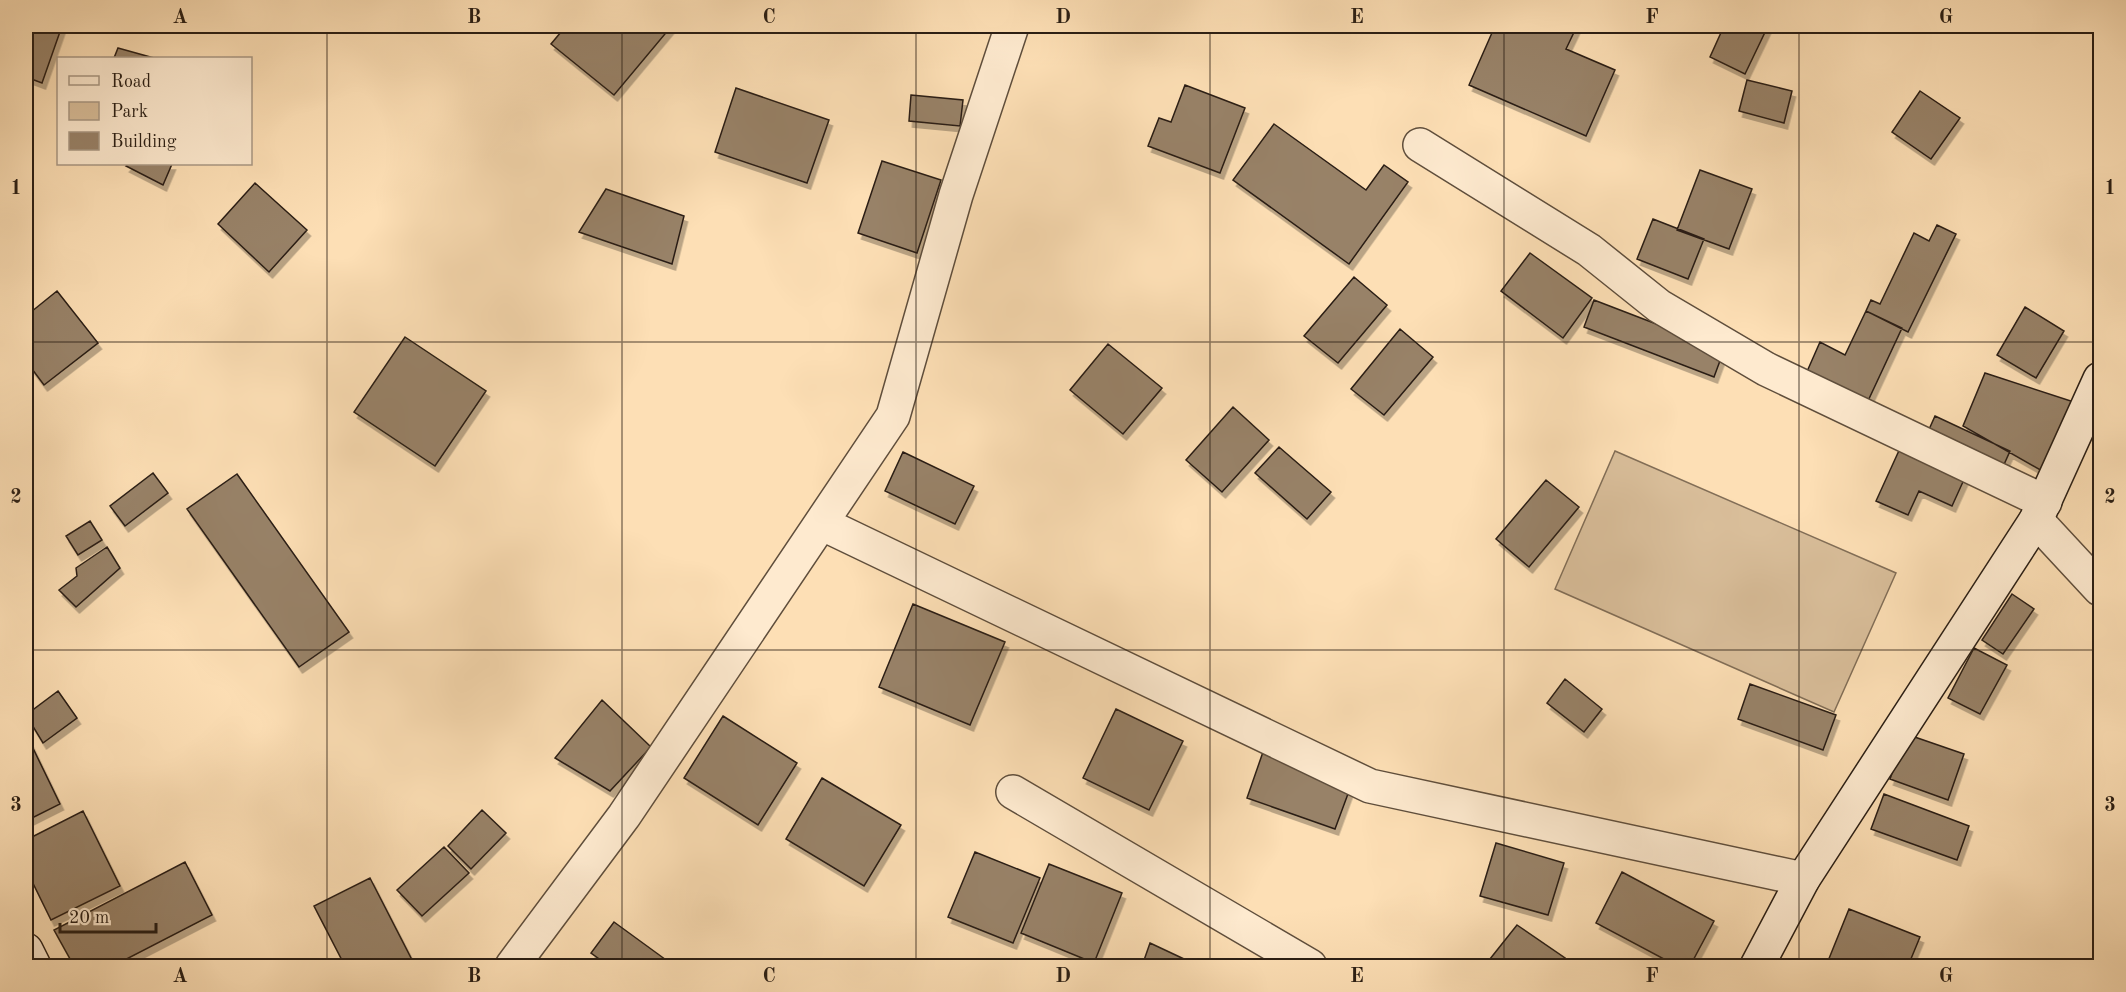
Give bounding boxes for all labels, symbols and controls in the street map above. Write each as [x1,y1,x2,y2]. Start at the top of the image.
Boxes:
text: A [172,8,188,28]
text: B [467,8,481,28]
text: C [762,8,776,28]
text: D [1055,8,1071,28]
text: E [1350,8,1364,28]
text: F [1645,8,1659,28]
text: G [1939,8,1953,28]
legend [57,57,252,165]
text: Road [111,73,151,91]
text: Park [111,103,148,121]
text: Building [111,133,177,151]
text: 1 [10,179,22,199]
text: 1 [2104,179,2116,199]
text: 2 [10,488,22,508]
text: 2 [2104,488,2116,508]
text: 3 [10,796,22,816]
text: 3 [2104,796,2116,816]
scale bar [60,896,156,934]
text: 20 m [69,909,109,927]
text: A [172,967,188,987]
text: B [467,967,481,987]
text: C [762,967,776,987]
text: D [1055,967,1071,987]
text: E [1350,967,1364,987]
text: F [1645,967,1659,987]
text: G [1939,967,1953,987]

